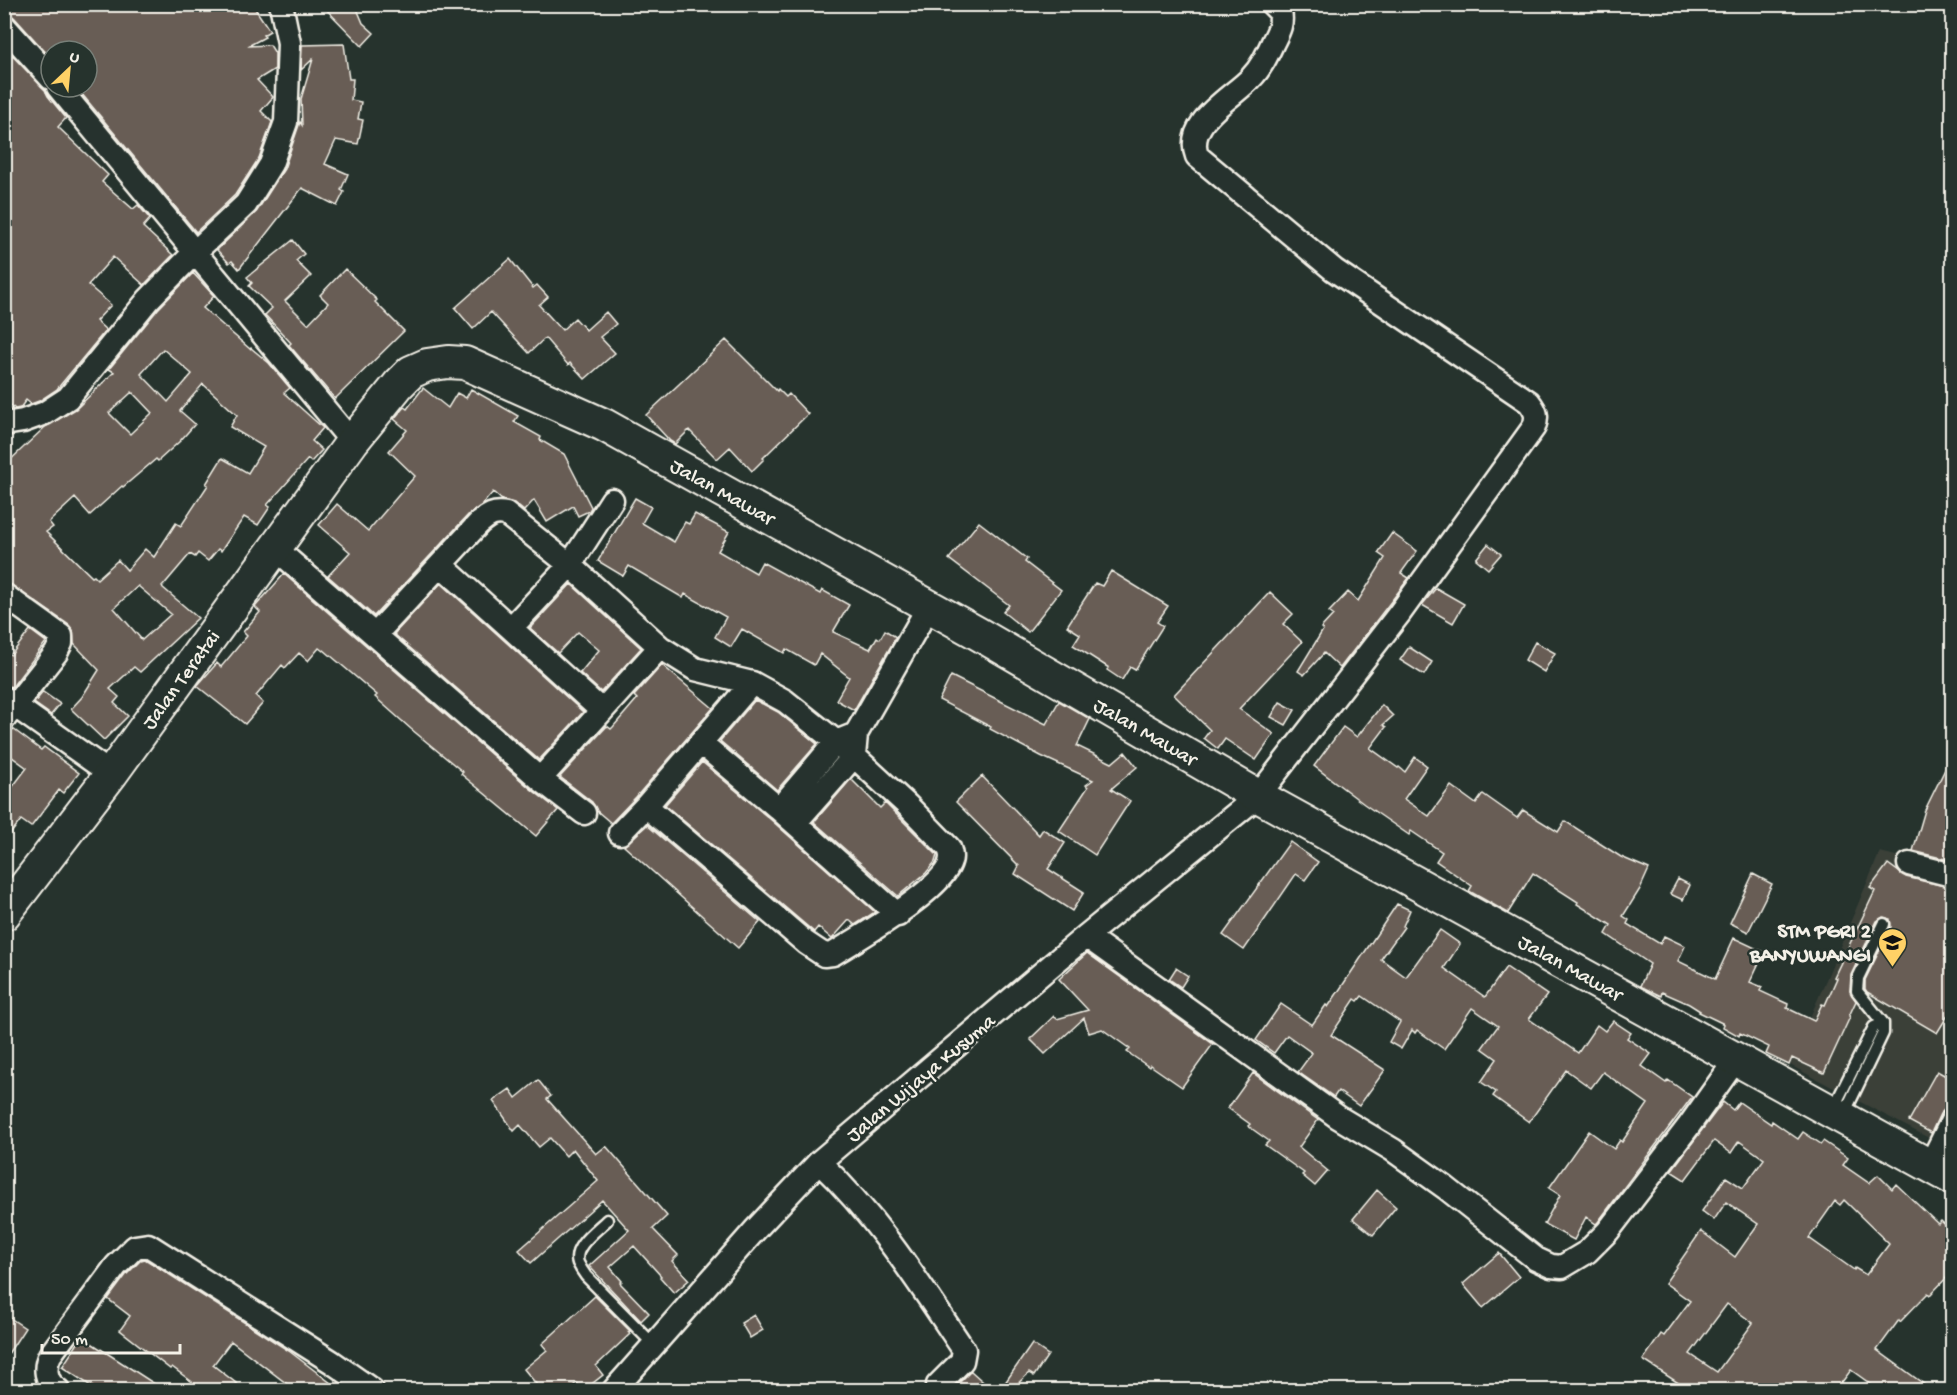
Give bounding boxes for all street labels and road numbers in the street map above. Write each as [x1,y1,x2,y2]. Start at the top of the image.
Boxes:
street label: Jalan Mawar [665,455,779,534]
street label: Jalan Teratai [138,626,227,736]
street label: Jalan Mawar [1088,694,1202,775]
street label: Jalan Mawar [1513,931,1627,1010]
street label: Jalan Wijaya Kusuma [843,1009,1003,1149]

